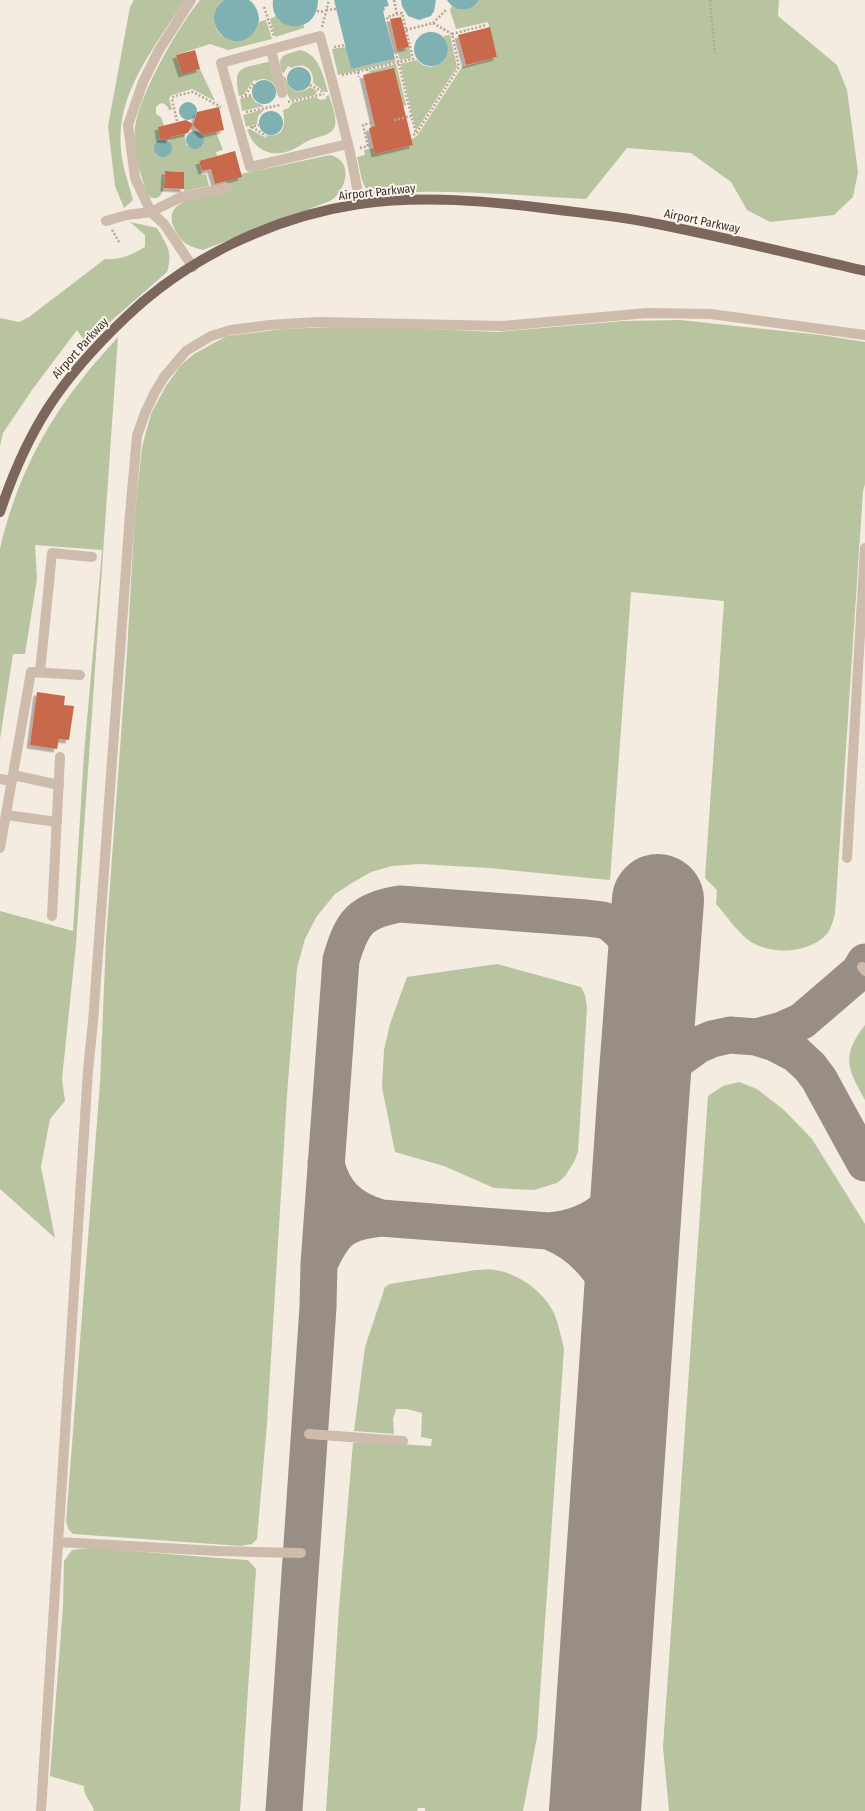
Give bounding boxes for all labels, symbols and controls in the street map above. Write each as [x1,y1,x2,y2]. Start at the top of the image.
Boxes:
street label: Airport Parkway [338,181,417,203]
street label: Airport Parkway [663,206,742,236]
street label: Airport Parkway [49,314,111,381]

